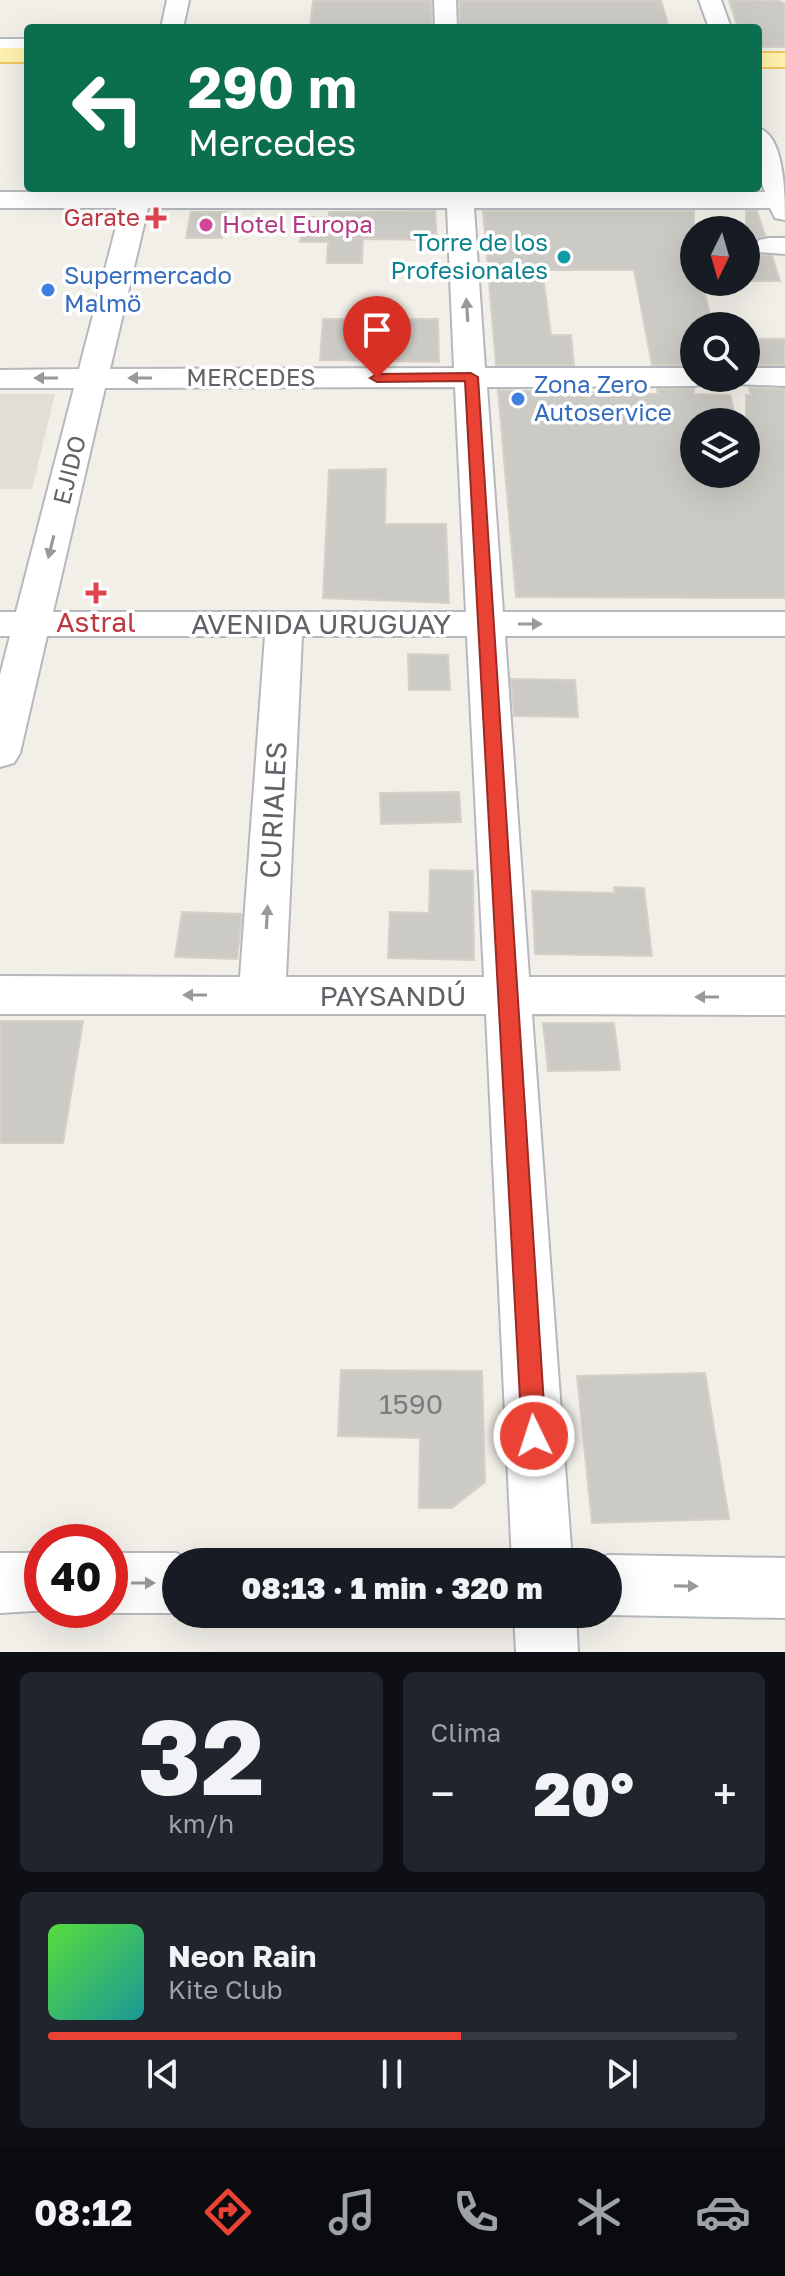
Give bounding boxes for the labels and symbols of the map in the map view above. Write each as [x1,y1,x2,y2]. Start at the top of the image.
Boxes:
place label: Garate [64,202,140,231]
marker: Garate [147,209,165,227]
place label: Hotel Europa [222,209,373,238]
marker: Hotel Europa [197,216,215,234]
north arrow [680,216,760,296]
place label: Torre de los Profesionales [391,227,548,284]
marker: Torre de los Profesionales [555,248,573,266]
place label: Supermercado Malmö [64,260,232,317]
marker: Supermercado Malmö [39,281,57,299]
pin [343,296,411,378]
one-way arrow [460,297,473,322]
street label: MERCEDES [186,362,316,391]
place label: Zona Zero Autoservice [534,369,672,426]
one-way arrow [33,372,58,385]
one-way arrow [127,372,152,384]
marker: Zona Zero Autoservice [509,390,527,408]
street label: EJIDO [46,432,91,507]
one-way arrow [44,535,56,560]
marker: Astral [87,584,105,602]
place label: Astral [56,605,136,638]
street label: AVENIDA URUGUAY [191,607,451,640]
one-way arrow [518,618,543,630]
street label: CURIALES [252,741,293,879]
one-way arrow [260,904,273,930]
street label: PAYSANDÚ [319,979,467,1012]
one-way arrow [182,989,207,1001]
one-way arrow [694,991,719,1003]
house number: 1590 [379,1387,443,1420]
position arrow [492,1394,576,1478]
speed limit sign: 40 [24,1524,128,1628]
one-way arrow [131,1577,156,1589]
one-way arrow [674,1580,699,1592]

